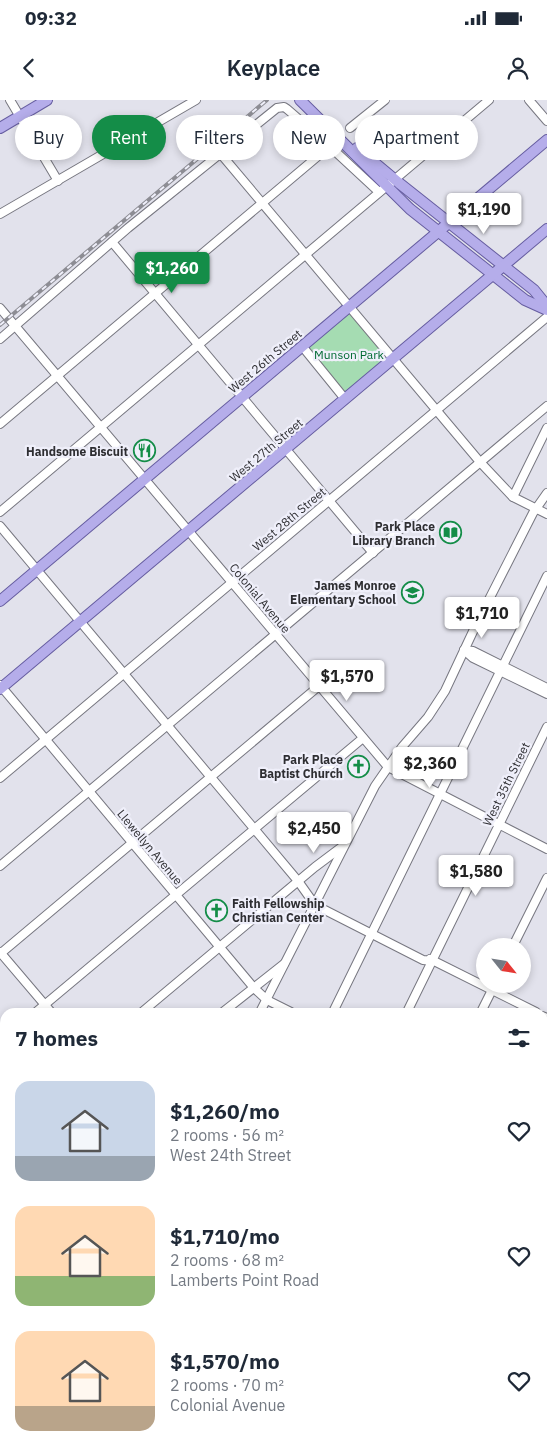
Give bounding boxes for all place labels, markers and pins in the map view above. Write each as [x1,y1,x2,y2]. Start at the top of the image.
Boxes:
pin: $1,190 [443,192,525,235]
pin: $1,260 [131,252,213,294]
restaurant icon: Handsome Biscuit [132,439,156,463]
place label: Handsome Biscuit [26,444,128,459]
place label: Park Place Library Branch [352,519,435,548]
library icon: Park Place Library Branch [439,521,463,545]
place label: James Monroe Elementary School [290,578,396,607]
school or university icon: James Monroe Elementary School [400,580,424,604]
pin: $1,710 [441,596,523,639]
pin: $1,570 [306,660,388,702]
pin: $2,360 [389,746,471,789]
place label: Park Place Baptist Church [259,752,343,781]
church icon: Park Place Baptist Church [347,754,371,778]
pin: $2,450 [273,812,355,854]
pin: $1,580 [435,854,517,897]
place label: Faith Fellowship Christian Center [232,896,325,925]
church icon: Faith Fellowship Christian Center [204,898,228,922]

